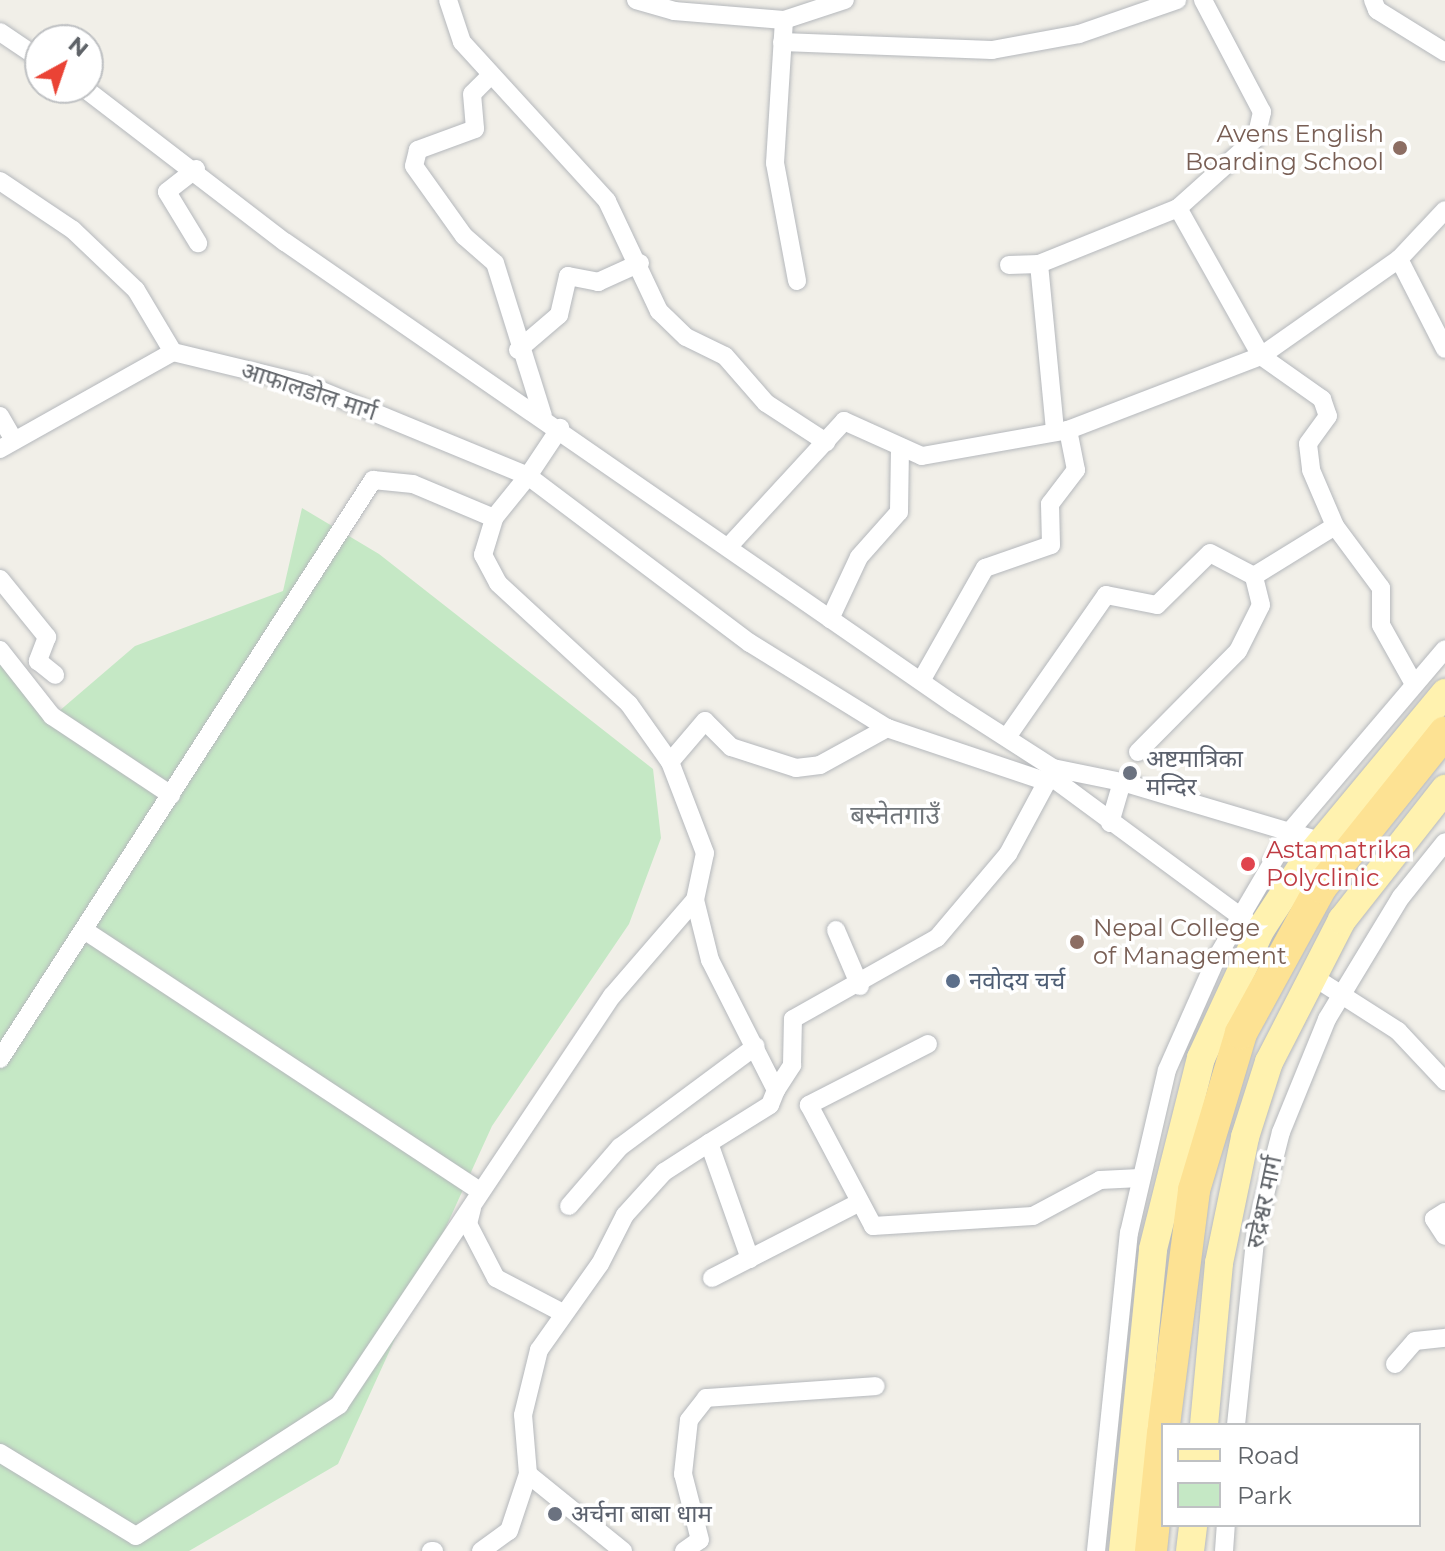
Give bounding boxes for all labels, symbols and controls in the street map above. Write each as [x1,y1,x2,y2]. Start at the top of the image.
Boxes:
north arrow [24,24,104,104]
text: N [63,31,94,63]
place label: Avens English Boarding School [1185,120,1384,176]
marker: Avens English Boarding School [1391,139,1409,157]
street label: आफालडोल मार्ग [237,355,381,427]
place label: अष्टमात्रिका मन्दिर [1146,745,1243,801]
marker: अष्टमात्रिका मन्दिर [1121,764,1139,782]
district label: बस्नेतगाउँ [850,800,940,832]
place label: Astamatrika Polyclinic [1266,836,1412,892]
marker: Astamatrika Polyclinic [1237,853,1259,875]
place label: Nepal College of Management [1093,914,1287,970]
marker: Nepal College of Management [1068,933,1086,951]
place label: नवोदय चर्च [969,967,1065,995]
marker: नवोदय चर्च [944,972,962,990]
street label: रुद्रेश्वर मार्ग [1240,1153,1288,1251]
legend [1161,1423,1421,1527]
text: Road [1237,1441,1300,1470]
text: Park [1237,1481,1292,1510]
place label: अर्चना बाबा धाम [571,1500,712,1528]
marker: अर्चना बाबा धाम [546,1505,564,1523]

